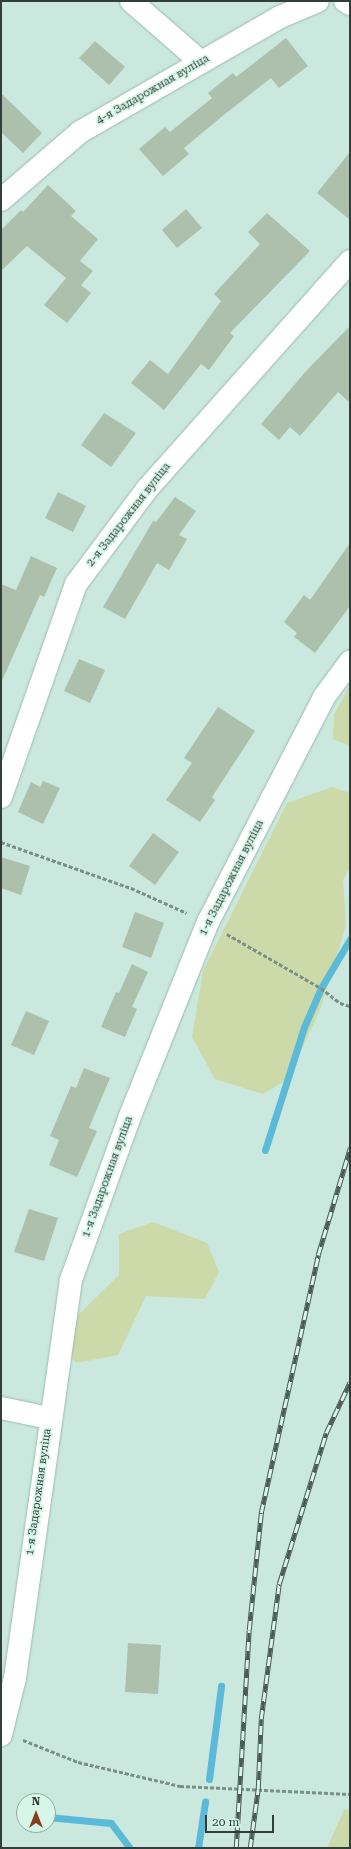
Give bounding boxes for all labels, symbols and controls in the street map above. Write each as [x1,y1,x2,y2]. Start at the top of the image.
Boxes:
street label: 4-я Задарожная вуліца [94,52,212,128]
street label: 2-я Задарожная вуліца [84,460,174,570]
street label: 1-я Задарожная вуліца [197,818,267,938]
street label: 1-я Задарожная вуліца [80,1115,136,1239]
street label: 1-я Задарожная вуліца [24,1428,54,1556]
north arrow [16,1793,56,1833]
text: N [32,1795,40,1808]
scale bar [207,1807,276,1833]
text: 20 m [212,1815,239,1829]

